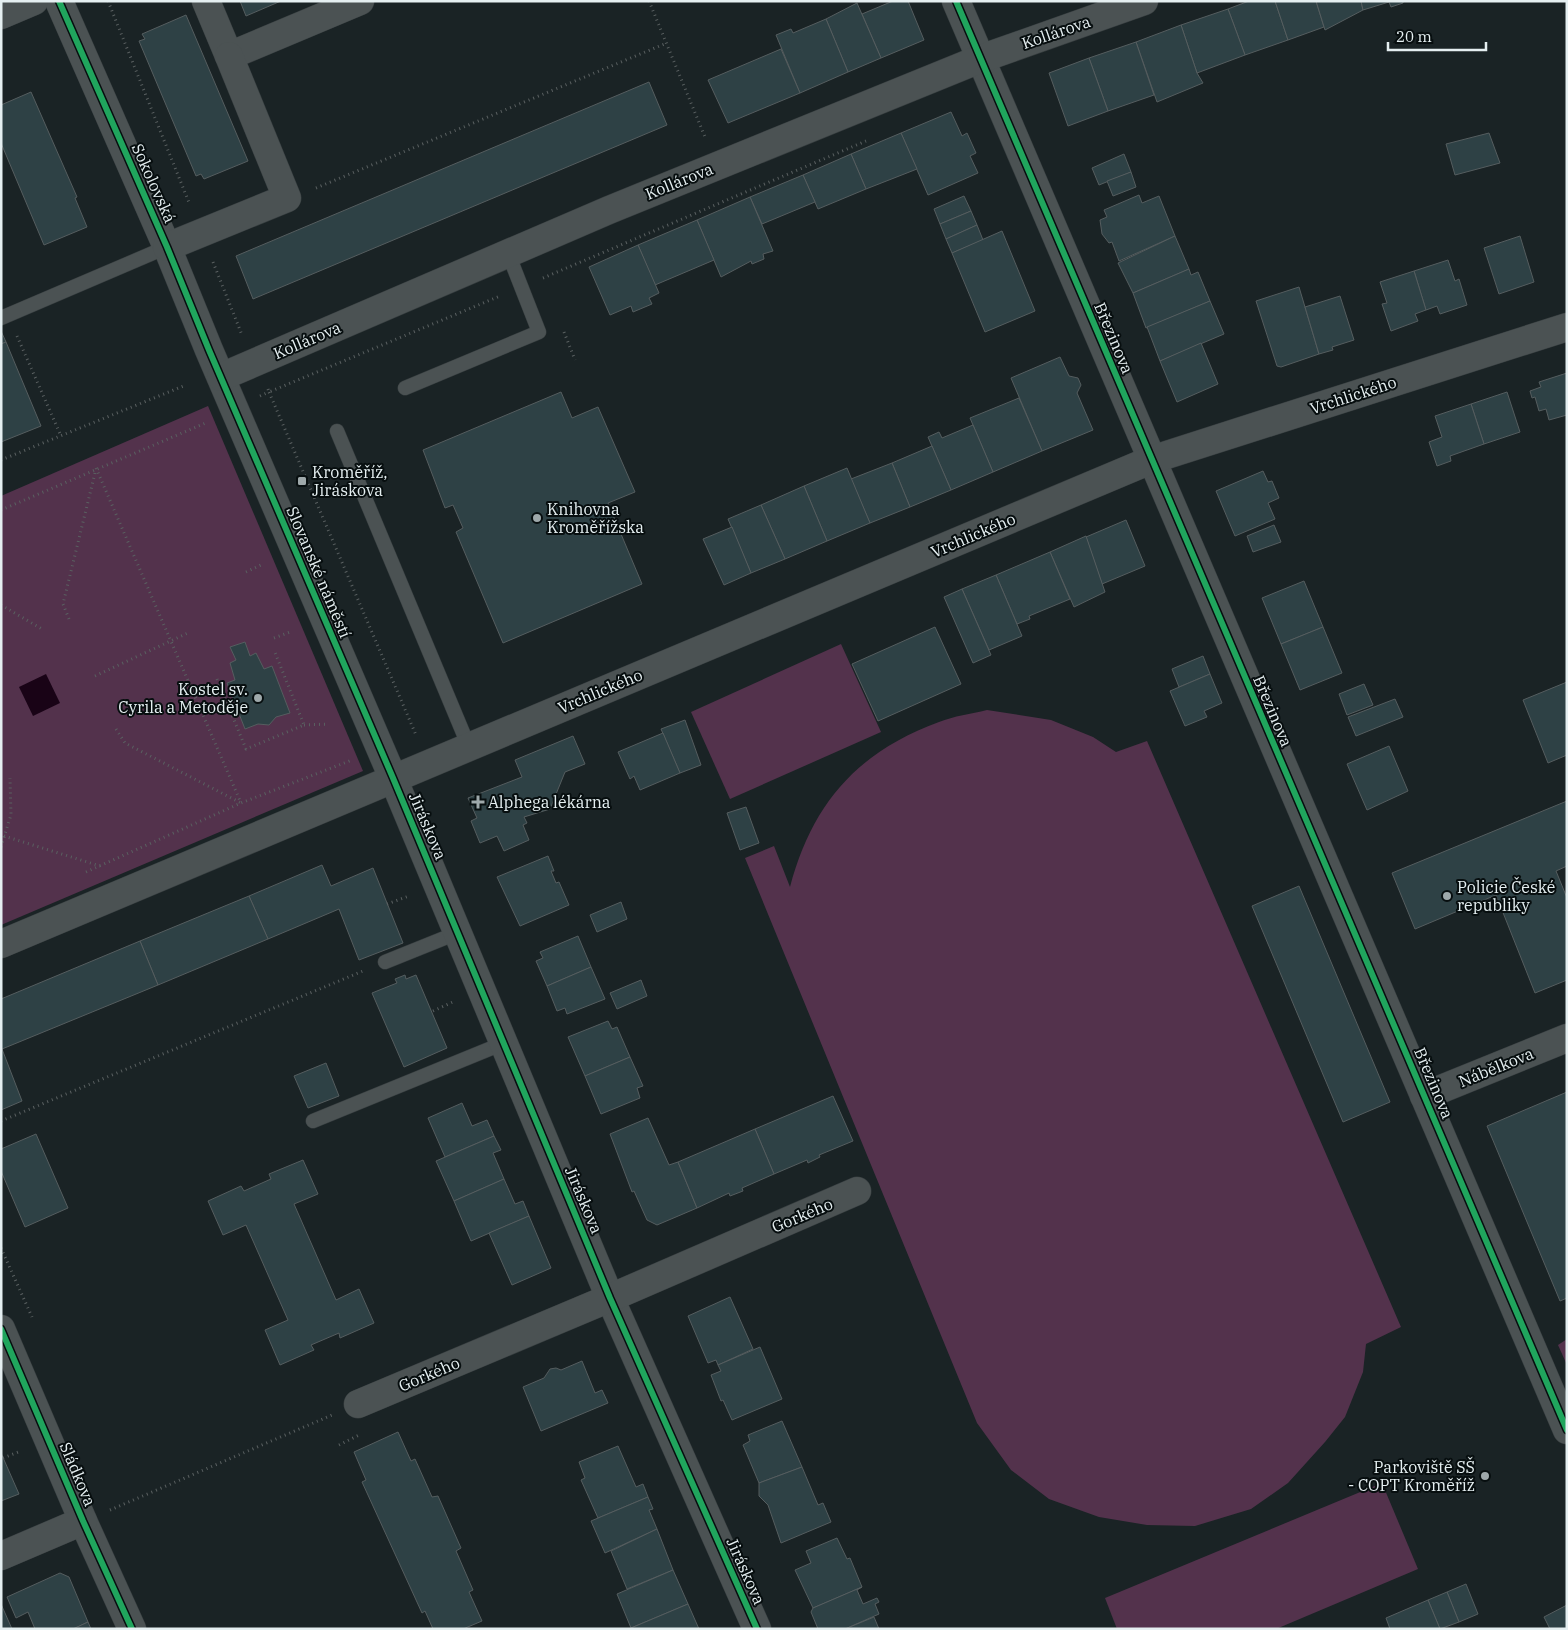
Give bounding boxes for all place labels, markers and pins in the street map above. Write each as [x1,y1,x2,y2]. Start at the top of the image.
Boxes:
place label: Kroměříž, Jiráskova [312,462,388,500]
marker: Kroměříž, Jiráskova [296,475,308,487]
place label: Knihovna Kroměřížska [547,499,644,537]
marker: Knihovna Kroměřížska [531,512,543,524]
place label: Kostel sv. Cyrila a Metoděje [118,679,248,717]
marker: Kostel sv. Cyrila a Metoděje [252,692,264,704]
place label: Alphega lékárna [488,792,611,812]
marker: Alphega lékárna [472,796,484,808]
place label: Policie České republiky [1457,876,1555,915]
marker: Policie České republiky [1441,890,1453,902]
place label: Parkoviště SŠ - COPT Kroměříž [1348,1456,1475,1495]
marker: Parkoviště SŠ - COPT Kroměříž [1479,1470,1491,1482]

